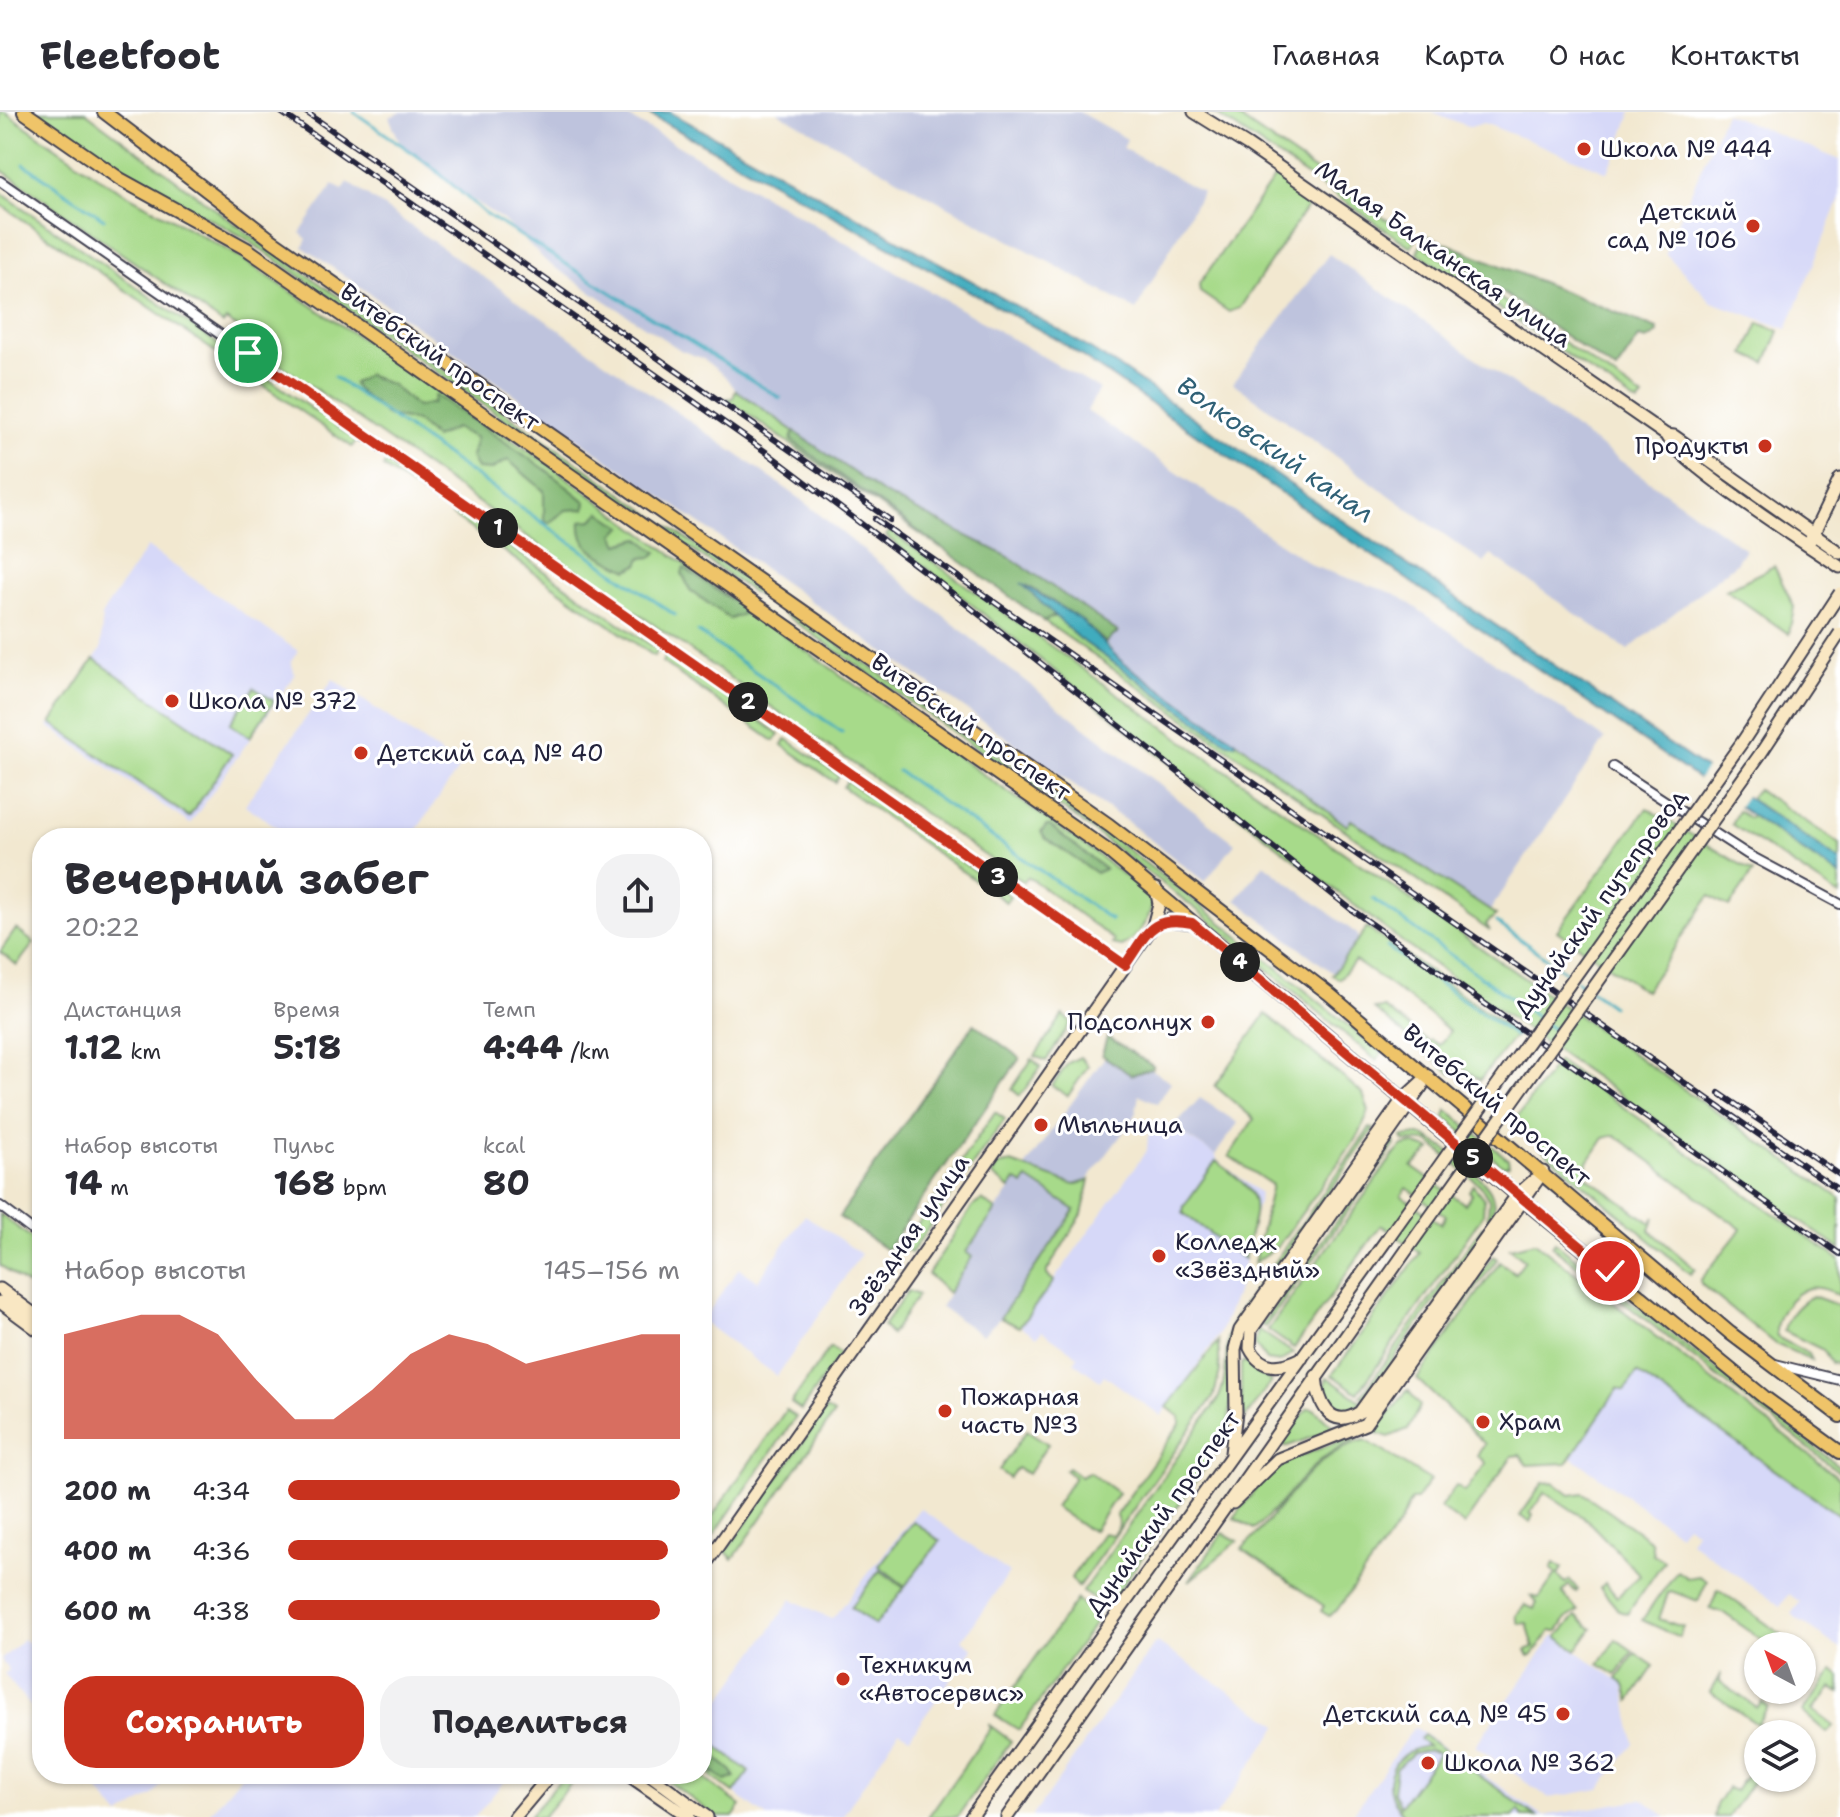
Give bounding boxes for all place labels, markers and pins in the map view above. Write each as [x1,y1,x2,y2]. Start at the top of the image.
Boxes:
place label: Школа № 444 [1600,133,1772,165]
marker: Школа № 444 [1575,140,1593,158]
place label: Детский сад № 106 [1607,196,1737,256]
marker: Детский сад № 106 [1744,217,1762,235]
pin [214,319,282,387]
place label: Продукты [1635,430,1749,462]
marker: Продукты [1756,437,1774,455]
pin: 1 [478,508,518,548]
pin: 2 [728,682,768,722]
place label: Школа № 372 [188,685,358,717]
marker: Школа № 372 [163,692,181,710]
place label: Детский сад № 40 [377,737,604,769]
marker: Детский сад № 40 [352,744,370,762]
pin: 3 [978,857,1018,897]
pin: 4 [1220,942,1260,982]
place label: Подсолнух [1068,1006,1192,1038]
marker: Подсолнух [1199,1013,1217,1031]
place label: Мыльница [1057,1109,1183,1141]
marker: Мыльница [1032,1116,1050,1134]
pin: 5 [1453,1138,1493,1178]
place label: Колледж «Звёздный» [1175,1226,1320,1286]
pin [1576,1237,1644,1305]
marker: Колледж «Звёздный» [1150,1247,1168,1265]
place label: Пожарная часть №3 [961,1381,1079,1441]
marker: Пожарная часть №3 [936,1402,954,1420]
place label: Храм [1499,1406,1561,1438]
marker: Храм [1474,1413,1492,1431]
place label: Техникум «Автосервис» [859,1649,1024,1709]
marker: Техникум «Автосервис» [834,1670,852,1688]
place label: Детский сад № 45 [1323,1698,1547,1730]
marker: Детский сад № 45 [1554,1705,1572,1723]
place label: Школа № 362 [1444,1747,1615,1779]
marker: Школа № 362 [1419,1754,1437,1772]

